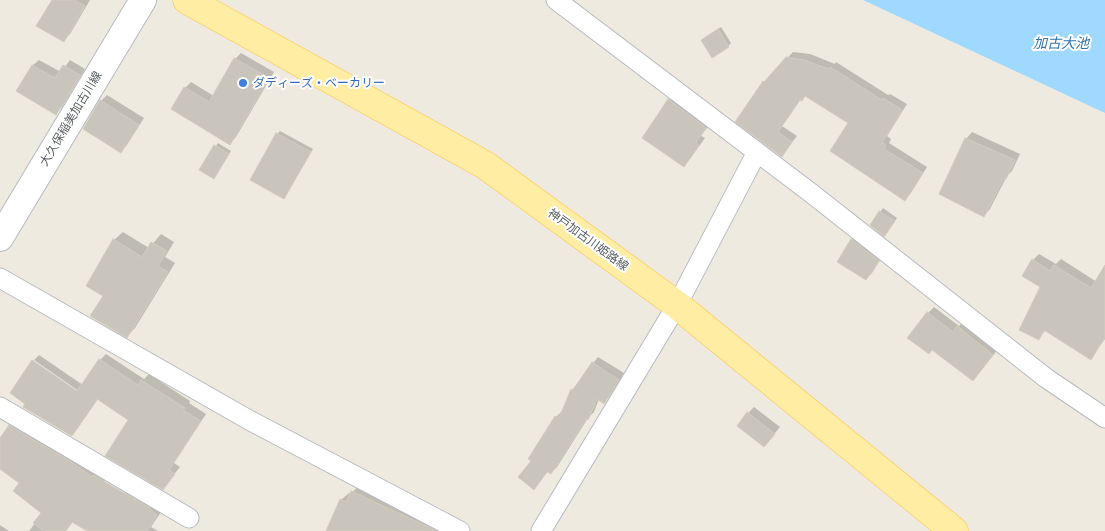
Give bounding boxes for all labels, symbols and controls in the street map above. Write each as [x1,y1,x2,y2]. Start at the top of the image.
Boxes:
water label: 加古大池 [1033,36,1089,52]
street label: 大久保稲美加古川線 [37,69,105,169]
place label: ダディーズ・ベーカリー [253,76,385,90]
marker: ダディーズ・ベーカリー [237,77,249,89]
street label: 神戸加古川姫路線 [545,206,631,274]

